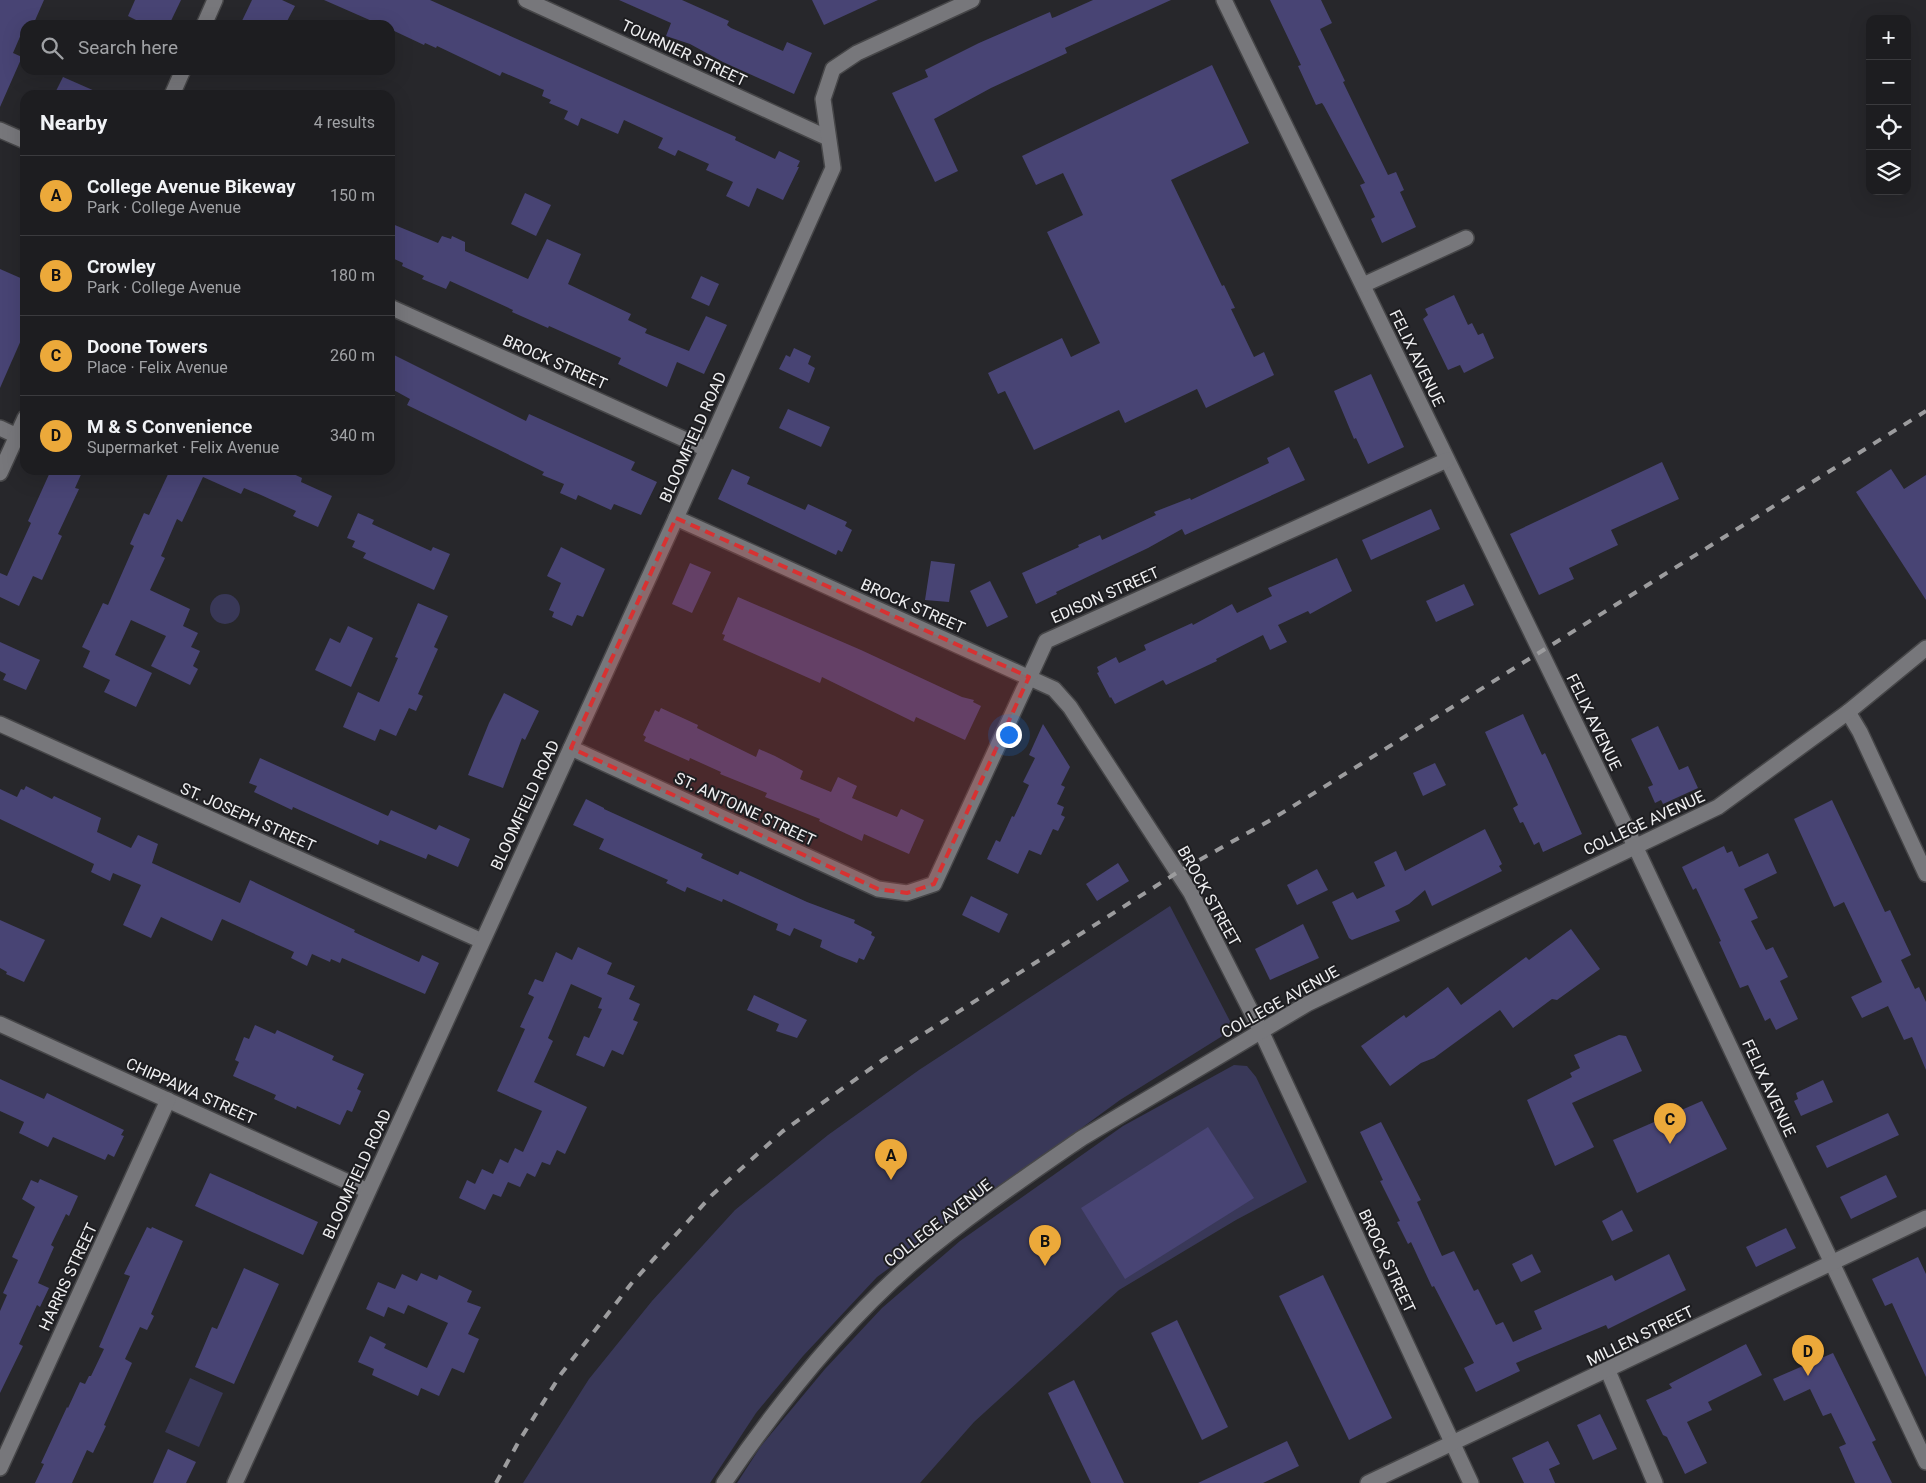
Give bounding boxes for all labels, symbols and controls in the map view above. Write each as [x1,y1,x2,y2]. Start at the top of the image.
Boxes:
map controls [1866,15,1911,195]
button: + [1866,15,1911,60]
street label: TOURNIER STREET [618,16,750,91]
search box [20,20,395,75]
icon: search [38,34,66,62]
text: Search here [78,36,178,59]
button: − [1866,60,1911,105]
button: locate [1866,105,1911,150]
text: Nearby [40,111,107,135]
text: 4 results [314,113,375,132]
button: layers [1866,150,1911,195]
text: College Avenue Bikeway [87,175,296,198]
text: A [51,186,61,205]
text: 150 m [330,186,375,205]
text: Park · College Avenue [87,198,241,217]
text: Crowley [87,255,156,278]
text: B [51,266,61,285]
text: 180 m [330,266,375,285]
text: Park · College Avenue [87,278,241,297]
street label: FELIX AVENUE [1385,307,1449,409]
street label: BROCK STREET [500,331,610,394]
text: Doone Towers [87,335,208,358]
text: C [51,346,61,365]
text: 260 m [330,346,375,365]
text: Place · Felix Avenue [87,358,228,377]
street label: BLOOMFIELD ROAD [656,369,730,505]
text: M & S Convenience [87,415,252,438]
text: D [51,426,61,445]
text: 340 m [330,426,375,445]
text: Supermarket · Felix Avenue [87,438,279,457]
street label: EDISON STREET [1048,562,1163,627]
street label: BROCK STREET [858,575,968,638]
street label: FELIX AVENUE [1562,671,1626,773]
your location [996,722,1022,748]
street label: BLOOMFIELD ROAD [487,737,563,873]
street label: ST. ANTOINE STREET [672,768,819,850]
street label: ST. JOSEPH STREET [177,779,319,856]
street label: COLLEGE AVENUE [1580,787,1708,859]
street label: BROCK STREET [1174,842,1245,950]
street label: COLLEGE AVENUE [1218,962,1342,1042]
street label: FELIX AVENUE [1738,1036,1800,1140]
street label: CHIPPAWA STREET [123,1054,259,1128]
pin: C [1654,1103,1686,1144]
street label: BLOOMFIELD ROAD [319,1106,395,1242]
pin: A [875,1139,907,1180]
street label: COLLEGE AVENUE [880,1175,996,1271]
street label: BROCK STREET [1355,1206,1419,1316]
street label: HARRIS STREET [35,1220,101,1334]
pin: B [1029,1225,1061,1266]
street label: MILLEN STREET [1583,1302,1697,1370]
pin: D [1792,1335,1824,1376]

